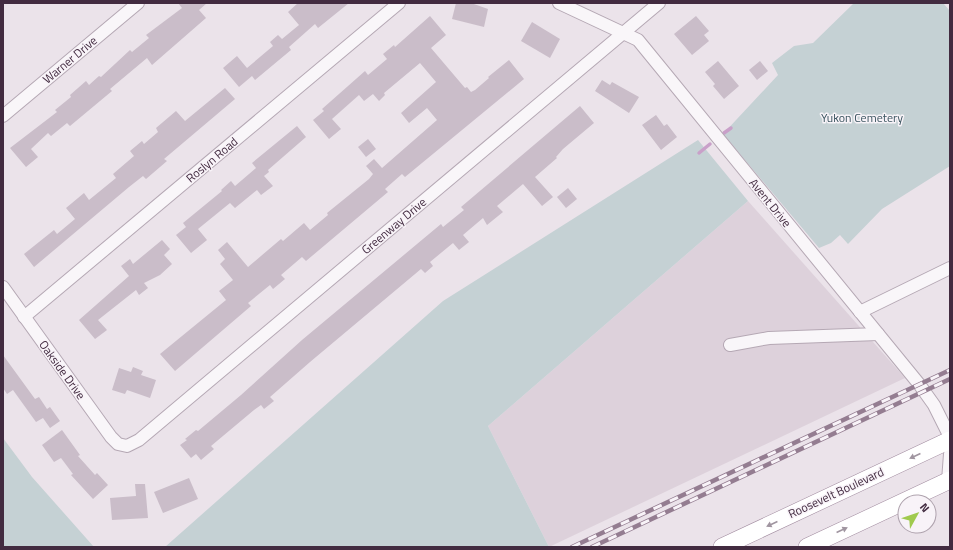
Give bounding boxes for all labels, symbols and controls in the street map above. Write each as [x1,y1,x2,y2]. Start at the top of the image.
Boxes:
street label: Warner Drive [38,31,101,88]
park label: Yukon Cemetery [821,108,903,127]
street label: Roslyn Road [182,132,242,187]
street label: Avent Drive [745,174,796,231]
street label: Greenway Drive [357,193,430,258]
street label: Oakside Drive [34,336,90,403]
one-way arrow [909,453,920,459]
street label: Roosevelt Boulevard [785,462,887,523]
north arrow [897,494,937,534]
text: N [916,500,933,516]
one-way arrow [766,521,777,527]
one-way arrow [837,527,848,533]

